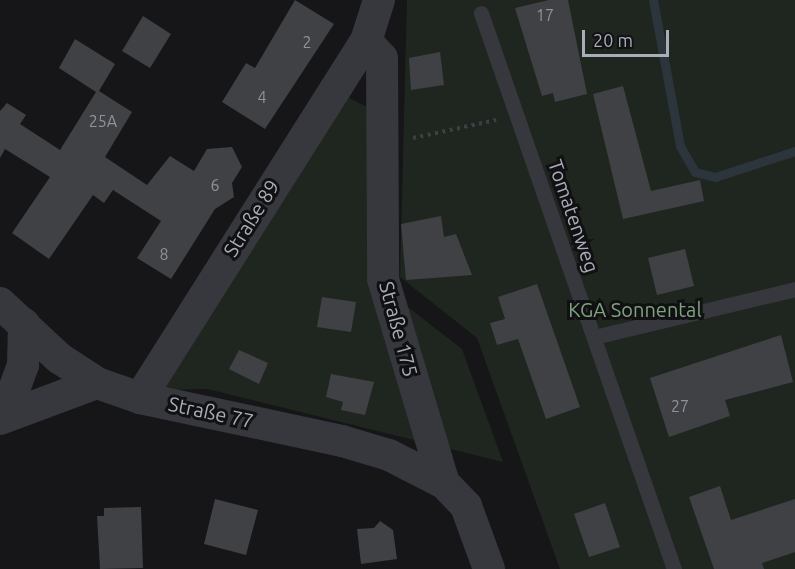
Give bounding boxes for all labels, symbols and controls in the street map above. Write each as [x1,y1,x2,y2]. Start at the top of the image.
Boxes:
house number: 17 [536,5,554,25]
scale bar [585,18,672,56]
text: 20 m [593,30,633,50]
house number: 2 [302,32,312,52]
house number: 4 [257,87,267,107]
house number: 25A [89,111,117,131]
street label: Tomatenweg [543,156,605,276]
house number: 6 [210,175,220,195]
street label: Straße 89 [218,175,284,261]
house number: 8 [159,244,169,264]
street label: Straße 175 [375,279,423,379]
park label: KGA Sonnental [568,297,702,321]
street label: Straße 77 [166,391,256,433]
house number: 27 [671,396,689,416]

